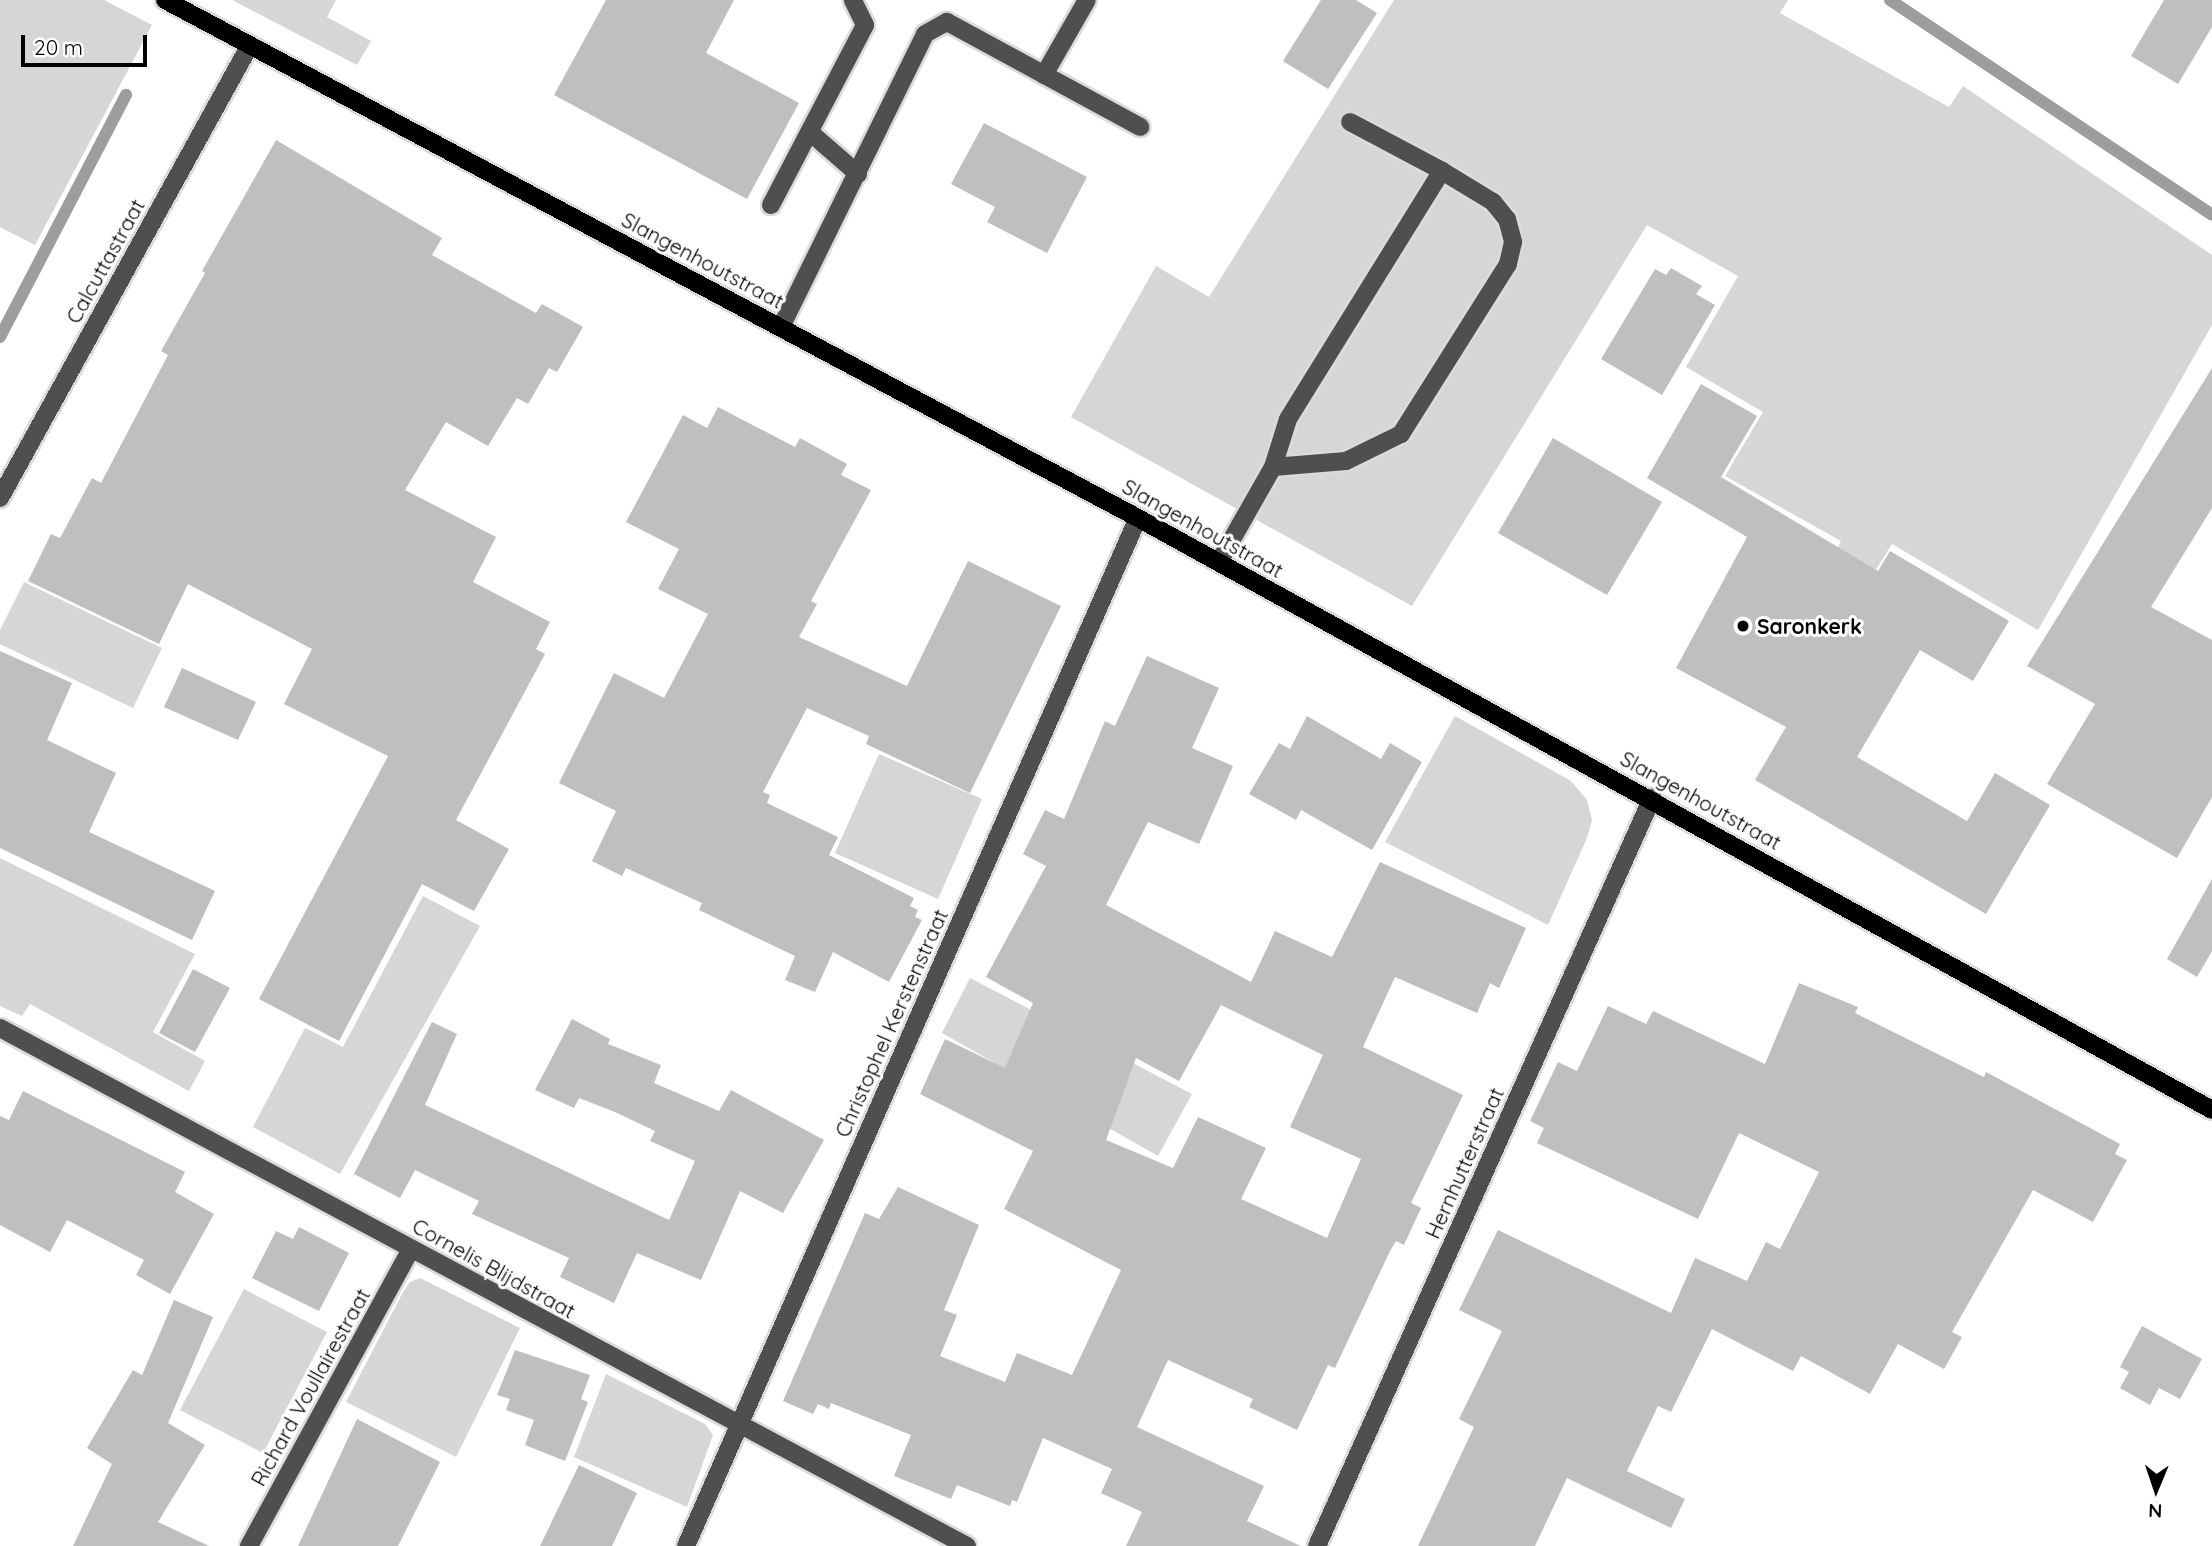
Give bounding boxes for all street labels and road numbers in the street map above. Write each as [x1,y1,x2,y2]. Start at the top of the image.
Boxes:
street label: Calcuttastraat [60,194,150,328]
street label: Slangenhoutstraat [618,207,788,313]
street label: Slangenhoutstraat [1118,473,1288,583]
street label: Slangenhoutstraat [1616,745,1786,855]
street label: Christophel Kerstenstraat [829,905,953,1141]
street label: Hernhutterstraat [1419,1084,1509,1242]
street label: Cornelis Blijdstraat [408,1213,580,1323]
street label: Richard Voullairestraat [245,1284,375,1490]

